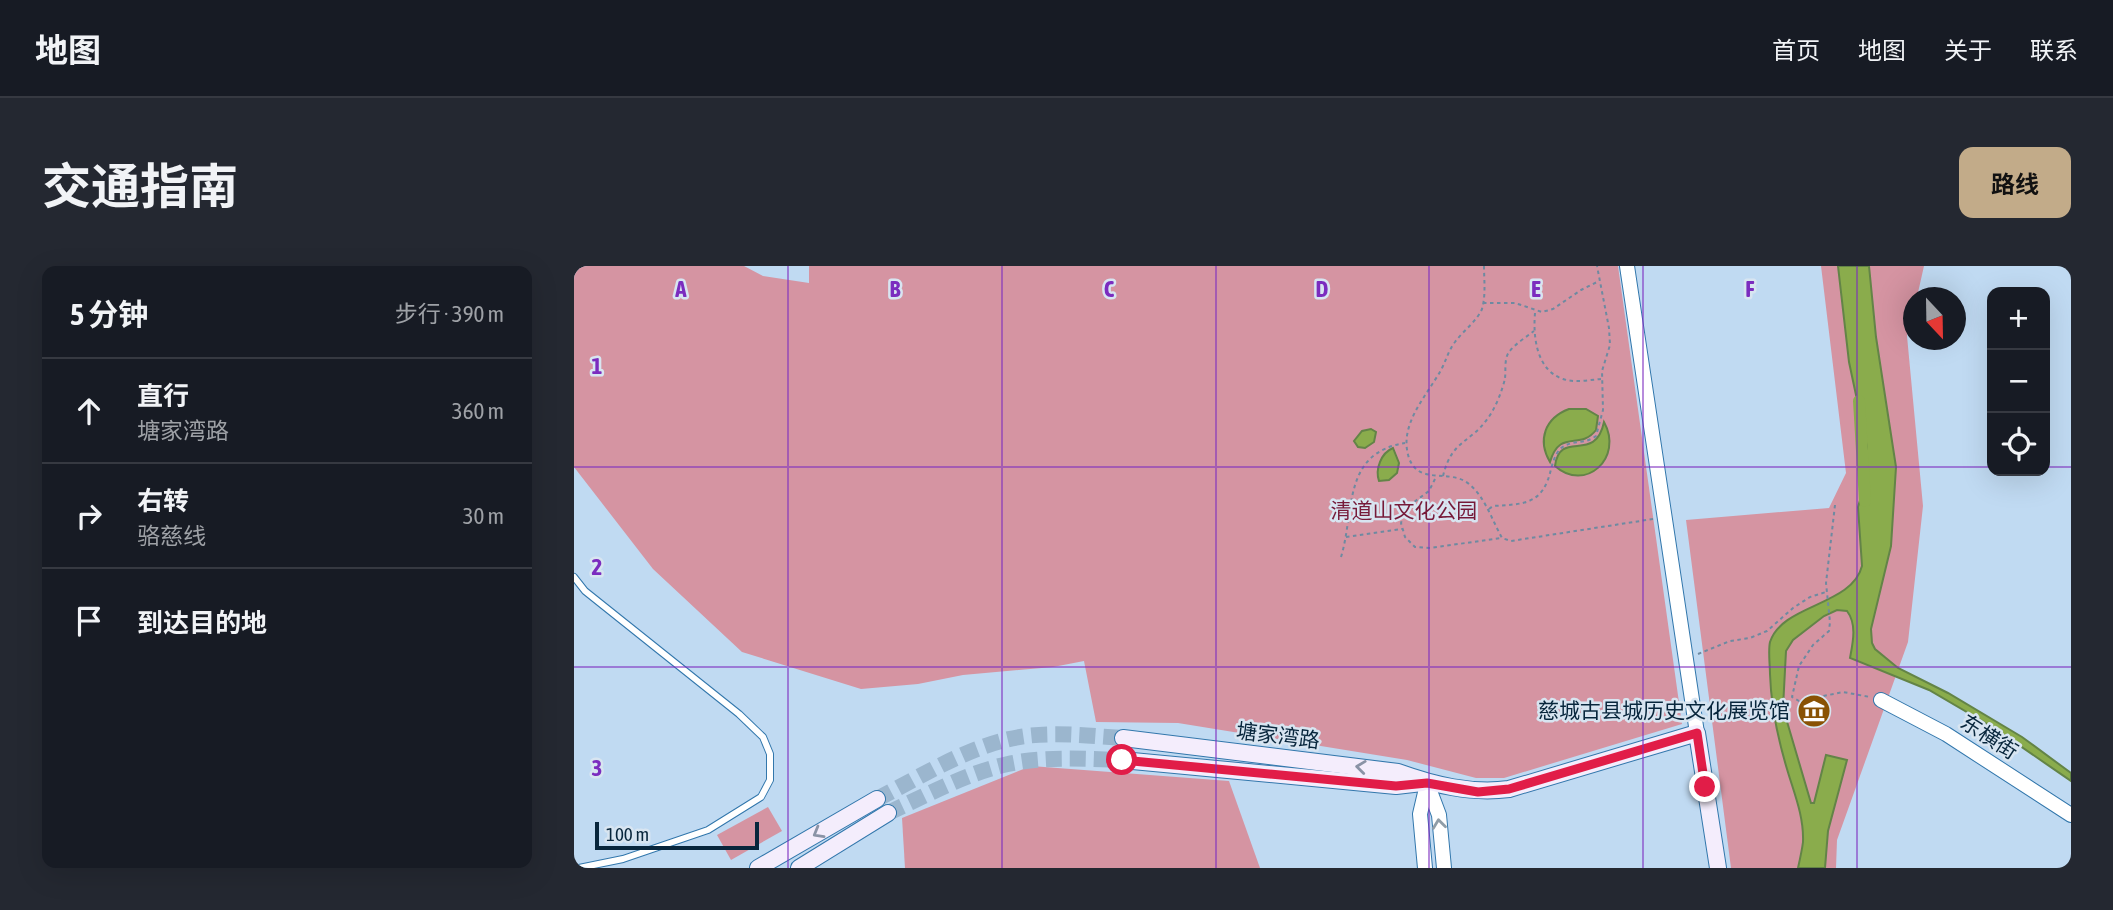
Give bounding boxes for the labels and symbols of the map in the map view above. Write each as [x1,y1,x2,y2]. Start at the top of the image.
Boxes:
text: A [674,276,687,302]
text: B [890,276,901,302]
text: C [1104,276,1115,302]
text: D [1316,276,1329,302]
text: E [1531,276,1541,302]
text: F [1745,276,1755,302]
north arrow [1903,287,1966,350]
text: 1 [592,353,603,379]
park label: 清道山文化公园 [1331,498,1478,522]
text: 2 [592,554,602,580]
museum icon: 慈城古县城历史文化展览馆 [1795,692,1833,730]
place label: 慈城古县城历史文化展览馆 [1538,698,1790,722]
street label: 东横街 [1957,709,2022,763]
street label: 塘家湾路 [1235,718,1321,752]
route start [1106,744,1137,775]
text: 3 [592,755,602,781]
one-way arrow [1355,760,1367,775]
route end [1689,771,1720,802]
scale bar [595,819,760,851]
one-way arrow [1432,819,1447,830]
one-way arrow [813,825,826,838]

